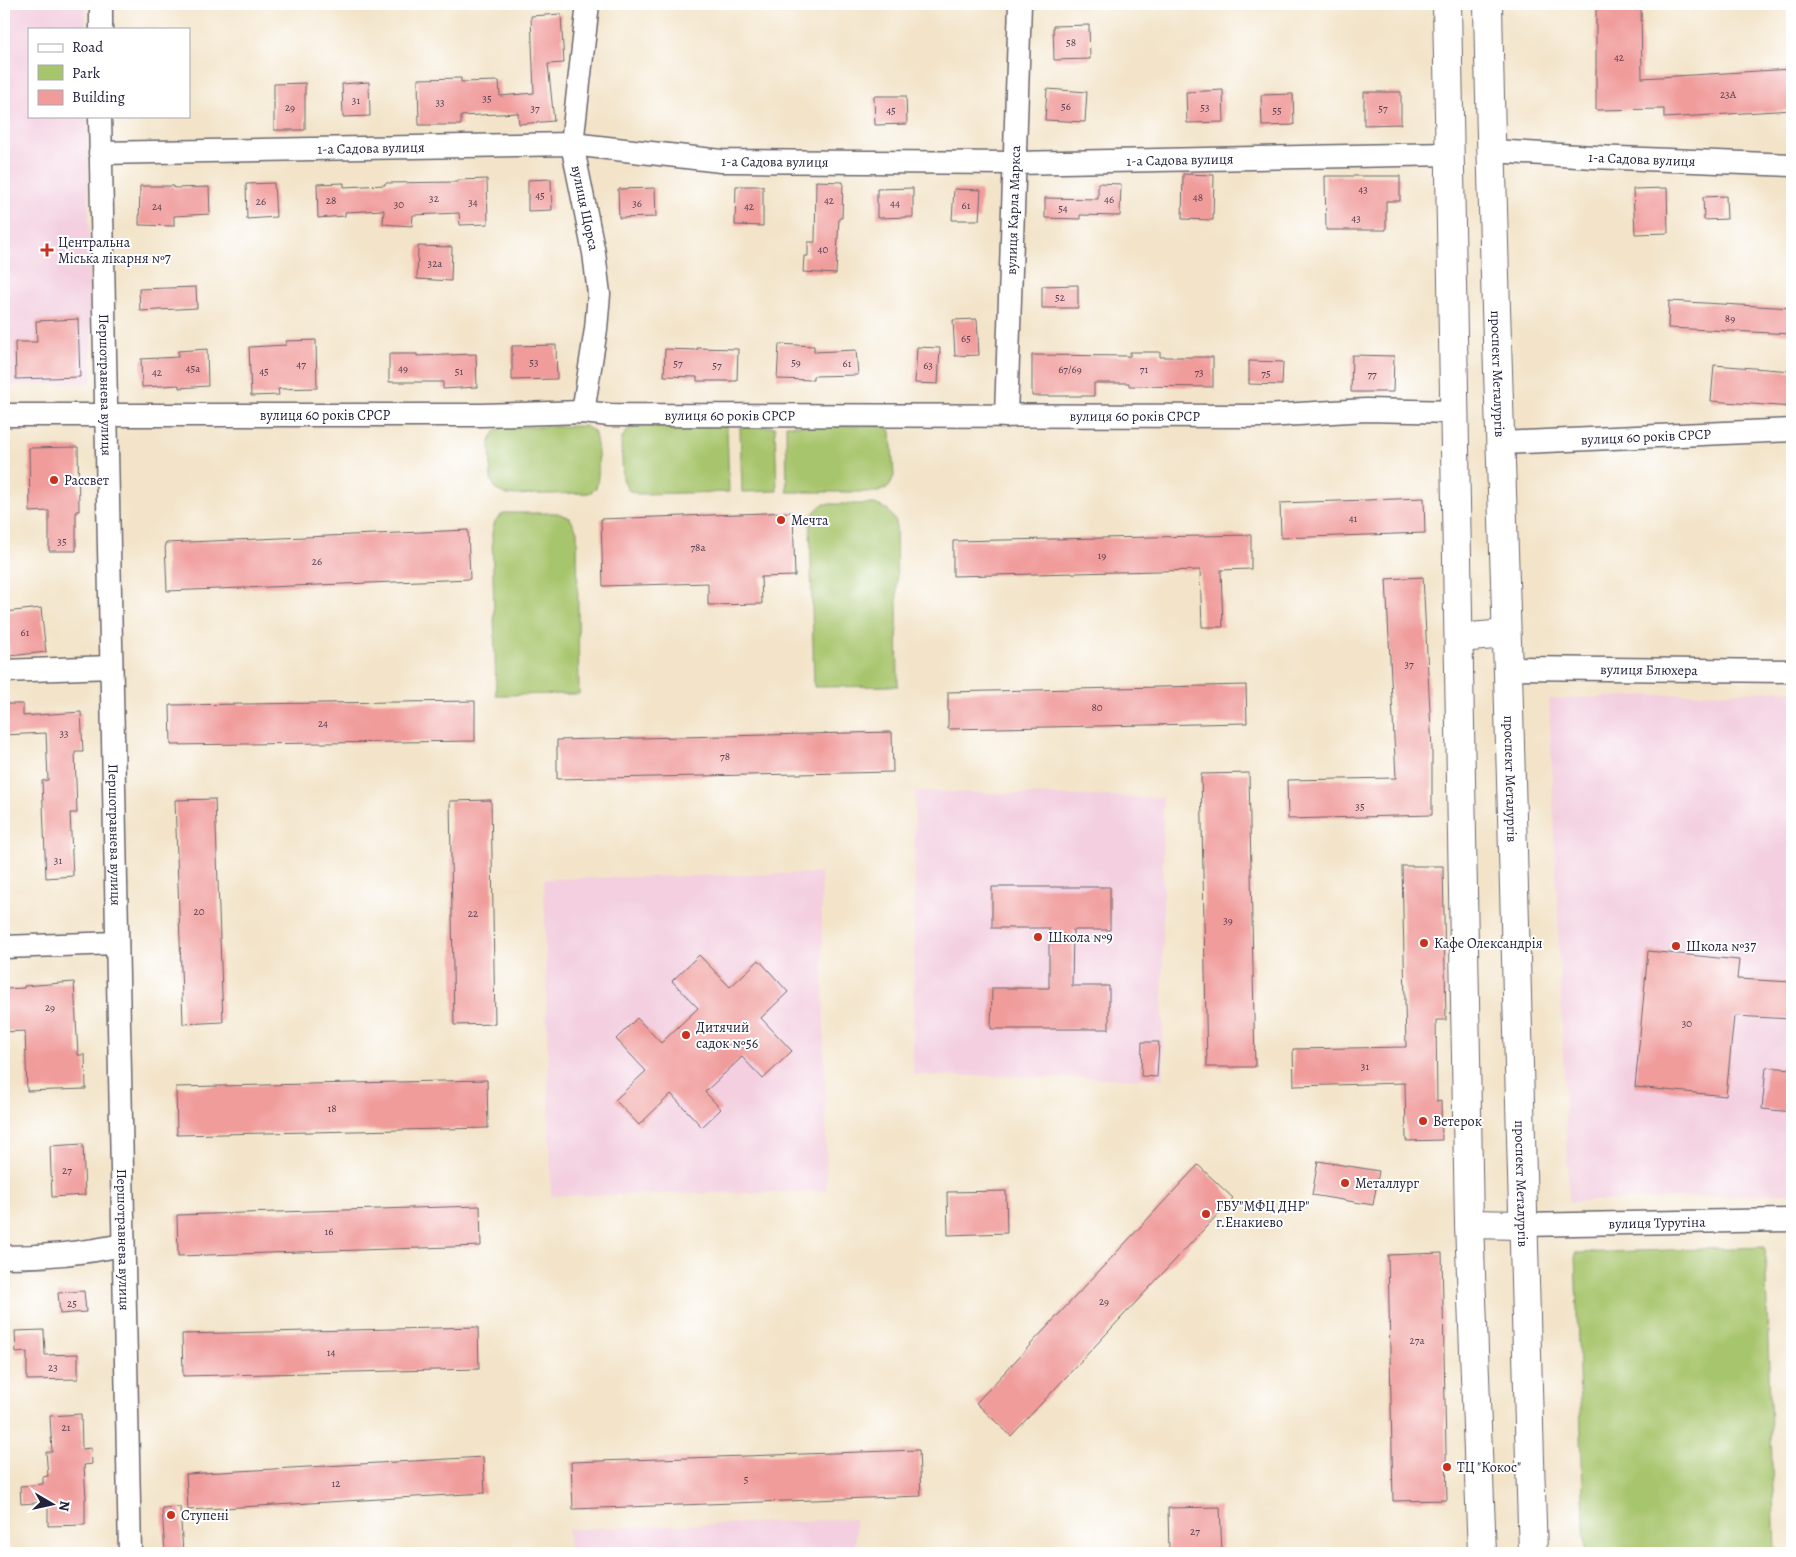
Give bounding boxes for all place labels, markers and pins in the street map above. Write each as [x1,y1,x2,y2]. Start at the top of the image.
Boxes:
place label: Центральна Міська лікарня №7 [58,233,171,268]
marker: Центральна Міська лікарня №7 [40,243,54,257]
place label: Рассвет [64,471,109,490]
marker: Рассвет [48,474,60,486]
place label: Мечта [791,511,829,530]
marker: Мечта [775,514,787,526]
place label: Школа №9 [1048,928,1113,947]
marker: Школа №9 [1032,931,1044,943]
place label: Кафе Олександрія [1434,934,1543,953]
marker: Кафе Олександрія [1418,937,1430,949]
place label: Школа №37 [1686,937,1756,956]
marker: Школа №37 [1670,940,1682,952]
place label: Дитячий садок №56 [696,1018,758,1053]
marker: Дитячий садок №56 [680,1029,692,1041]
place label: Ветерок [1433,1112,1482,1131]
marker: Ветерок [1417,1115,1429,1127]
place label: Металлург [1355,1174,1419,1193]
marker: Металлург [1339,1177,1351,1189]
place label: ГБУ"МФЦ ДНР" г.Енакиево [1216,1197,1309,1232]
marker: ГБУ"МФЦ ДНР" г.Енакиево [1200,1208,1212,1220]
place label: ТЦ "Кокос" [1457,1458,1521,1477]
marker: ТЦ "Кокос" [1441,1461,1453,1473]
place label: Ступені [181,1506,229,1525]
marker: Ступені [165,1509,177,1521]

